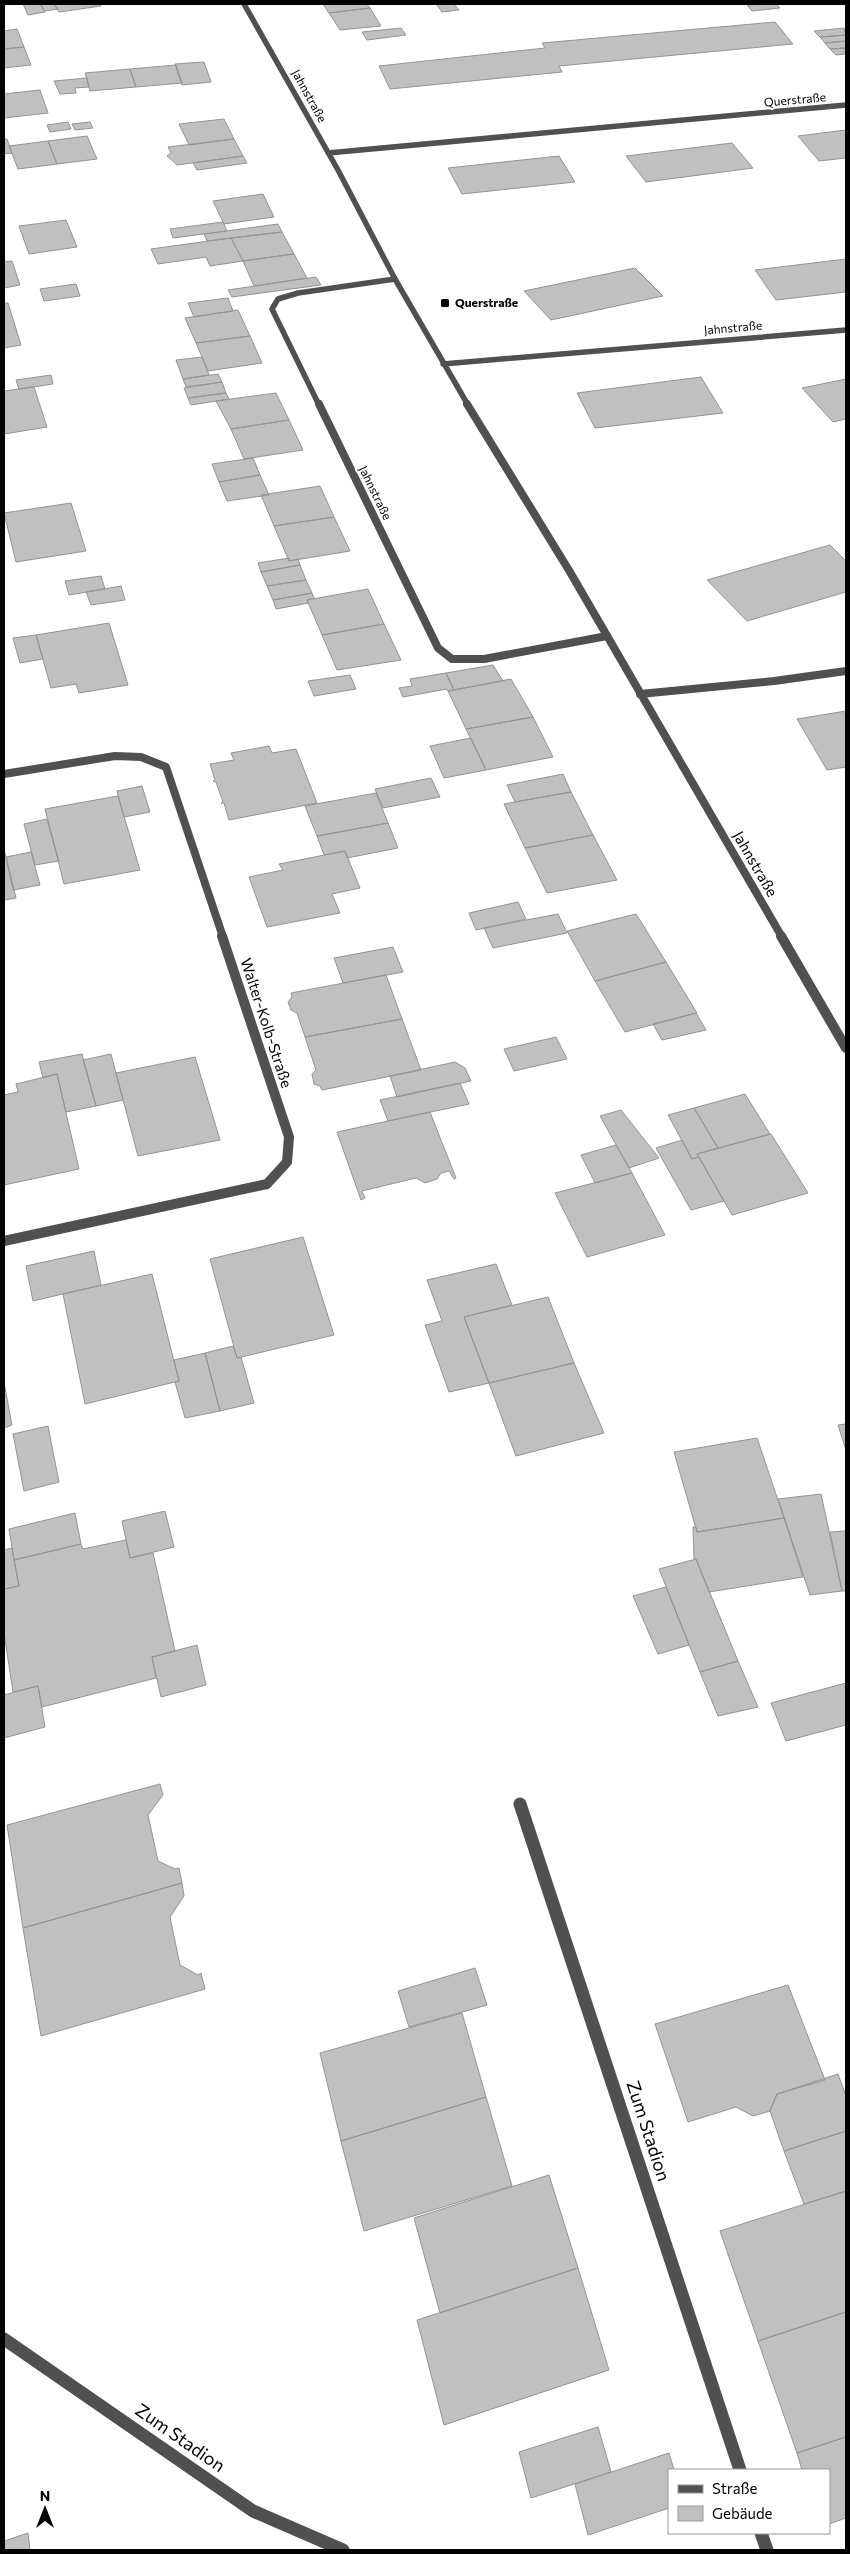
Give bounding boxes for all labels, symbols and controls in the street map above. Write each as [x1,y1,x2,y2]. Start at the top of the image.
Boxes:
street label: Jahnstraße [289,67,330,125]
street label: Querstraße [763,89,827,109]
place label: Querstraße [455,295,518,309]
marker: Querstraße [439,297,451,309]
street label: Jahnstraße [703,317,763,338]
street label: Jahnstraße [356,463,395,522]
street label: Jahnstraße [730,827,782,900]
street label: Walter-Kolb-Straße [237,955,296,1090]
street label: Zum Stadion [622,2078,676,2184]
street label: Zum Stadion [131,2398,230,2476]
legend [668,2469,830,2534]
text: Straße [712,2479,758,2497]
north arrow [20,2484,70,2534]
text: N [40,2487,50,2504]
text: Gebäude [712,2504,773,2522]

